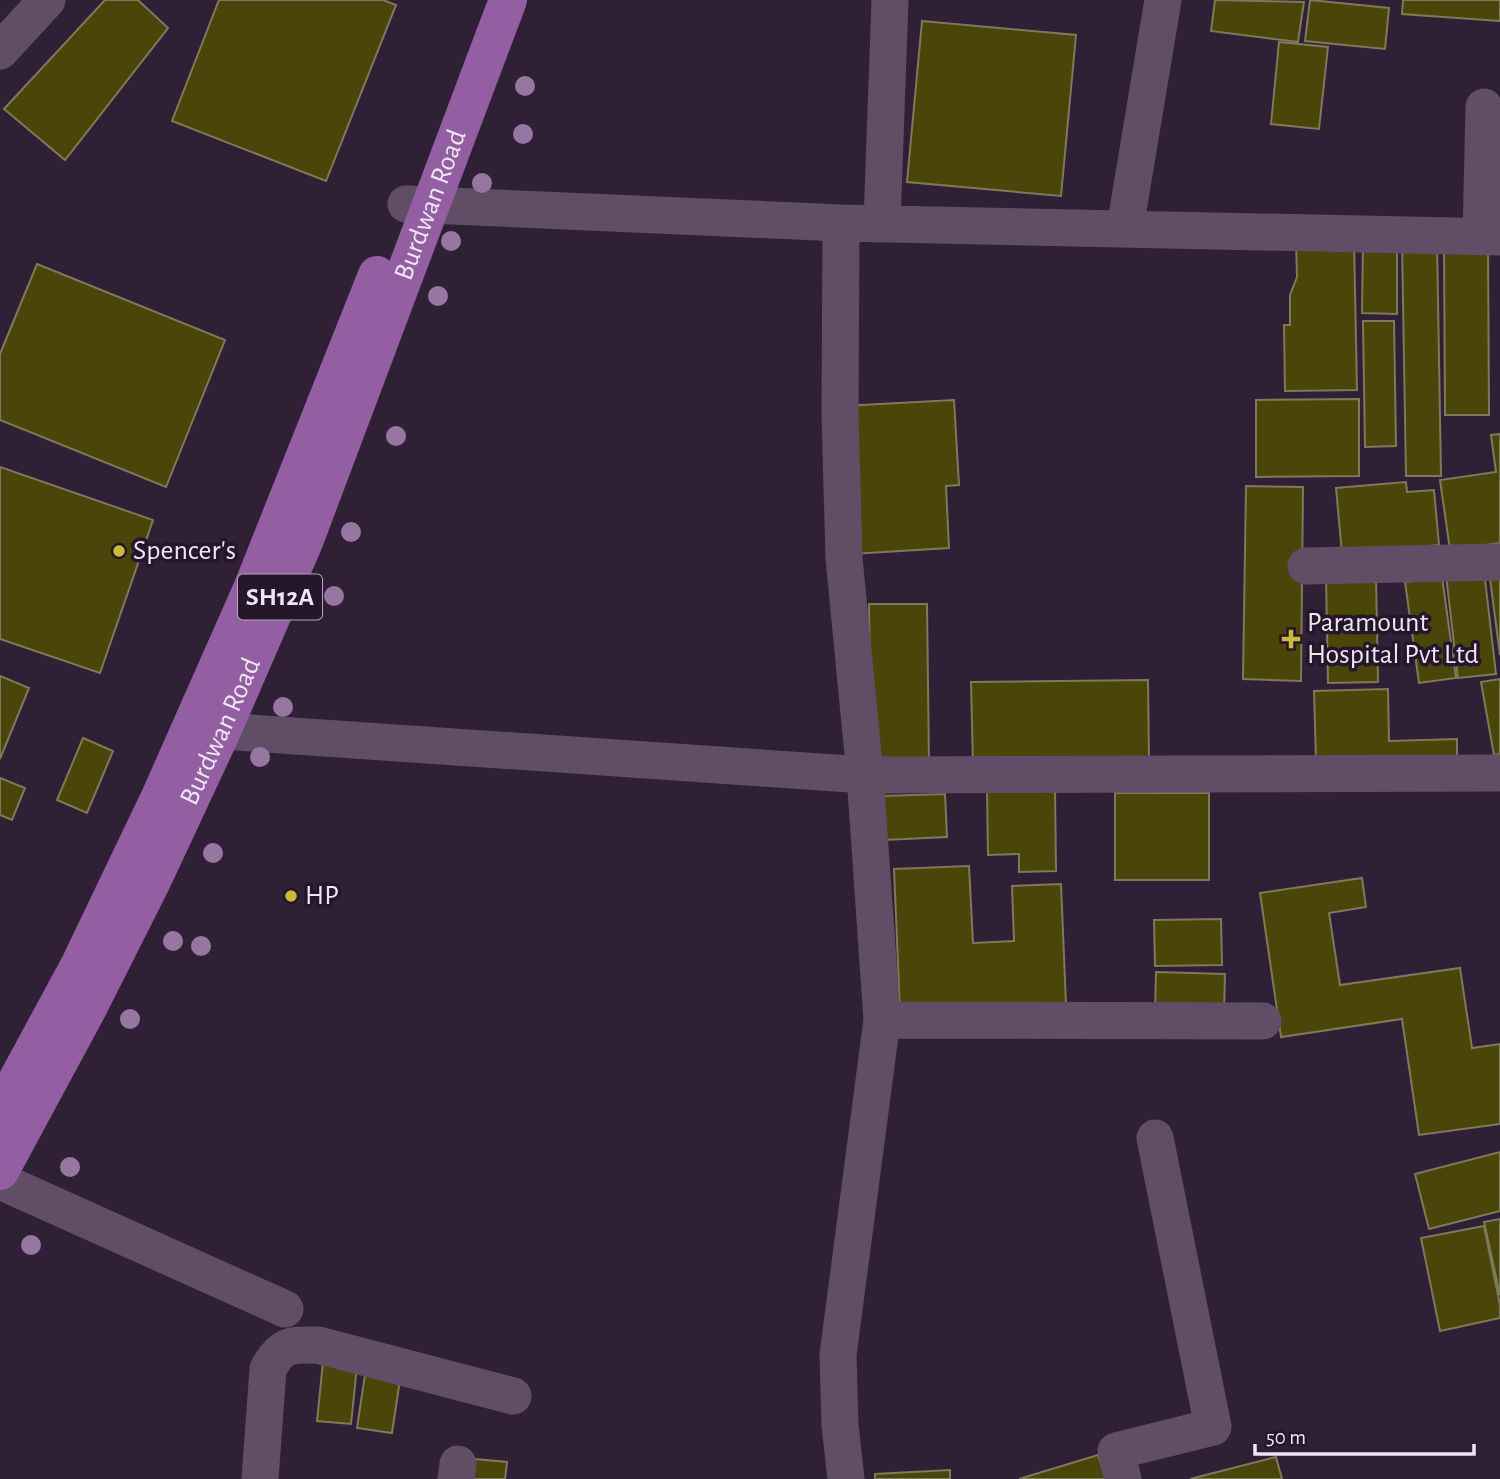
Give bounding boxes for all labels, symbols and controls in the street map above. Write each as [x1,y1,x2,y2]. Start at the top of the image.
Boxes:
street label: Burdwan Road [390,126,472,284]
place label: Spencer's [133,537,236,565]
marker: Spencer's [111,543,127,559]
road number: SH12A [238,575,322,620]
place label: Paramount Hospital Pvt Ltd [1307,609,1479,669]
marker: Paramount Hospital Pvt Ltd [1281,629,1301,649]
street label: Burdwan Road [175,654,266,810]
place label: HP [305,882,339,910]
marker: HP [283,888,299,904]
scale bar [1255,1412,1474,1456]
text: 50 m [1266,1427,1306,1448]

